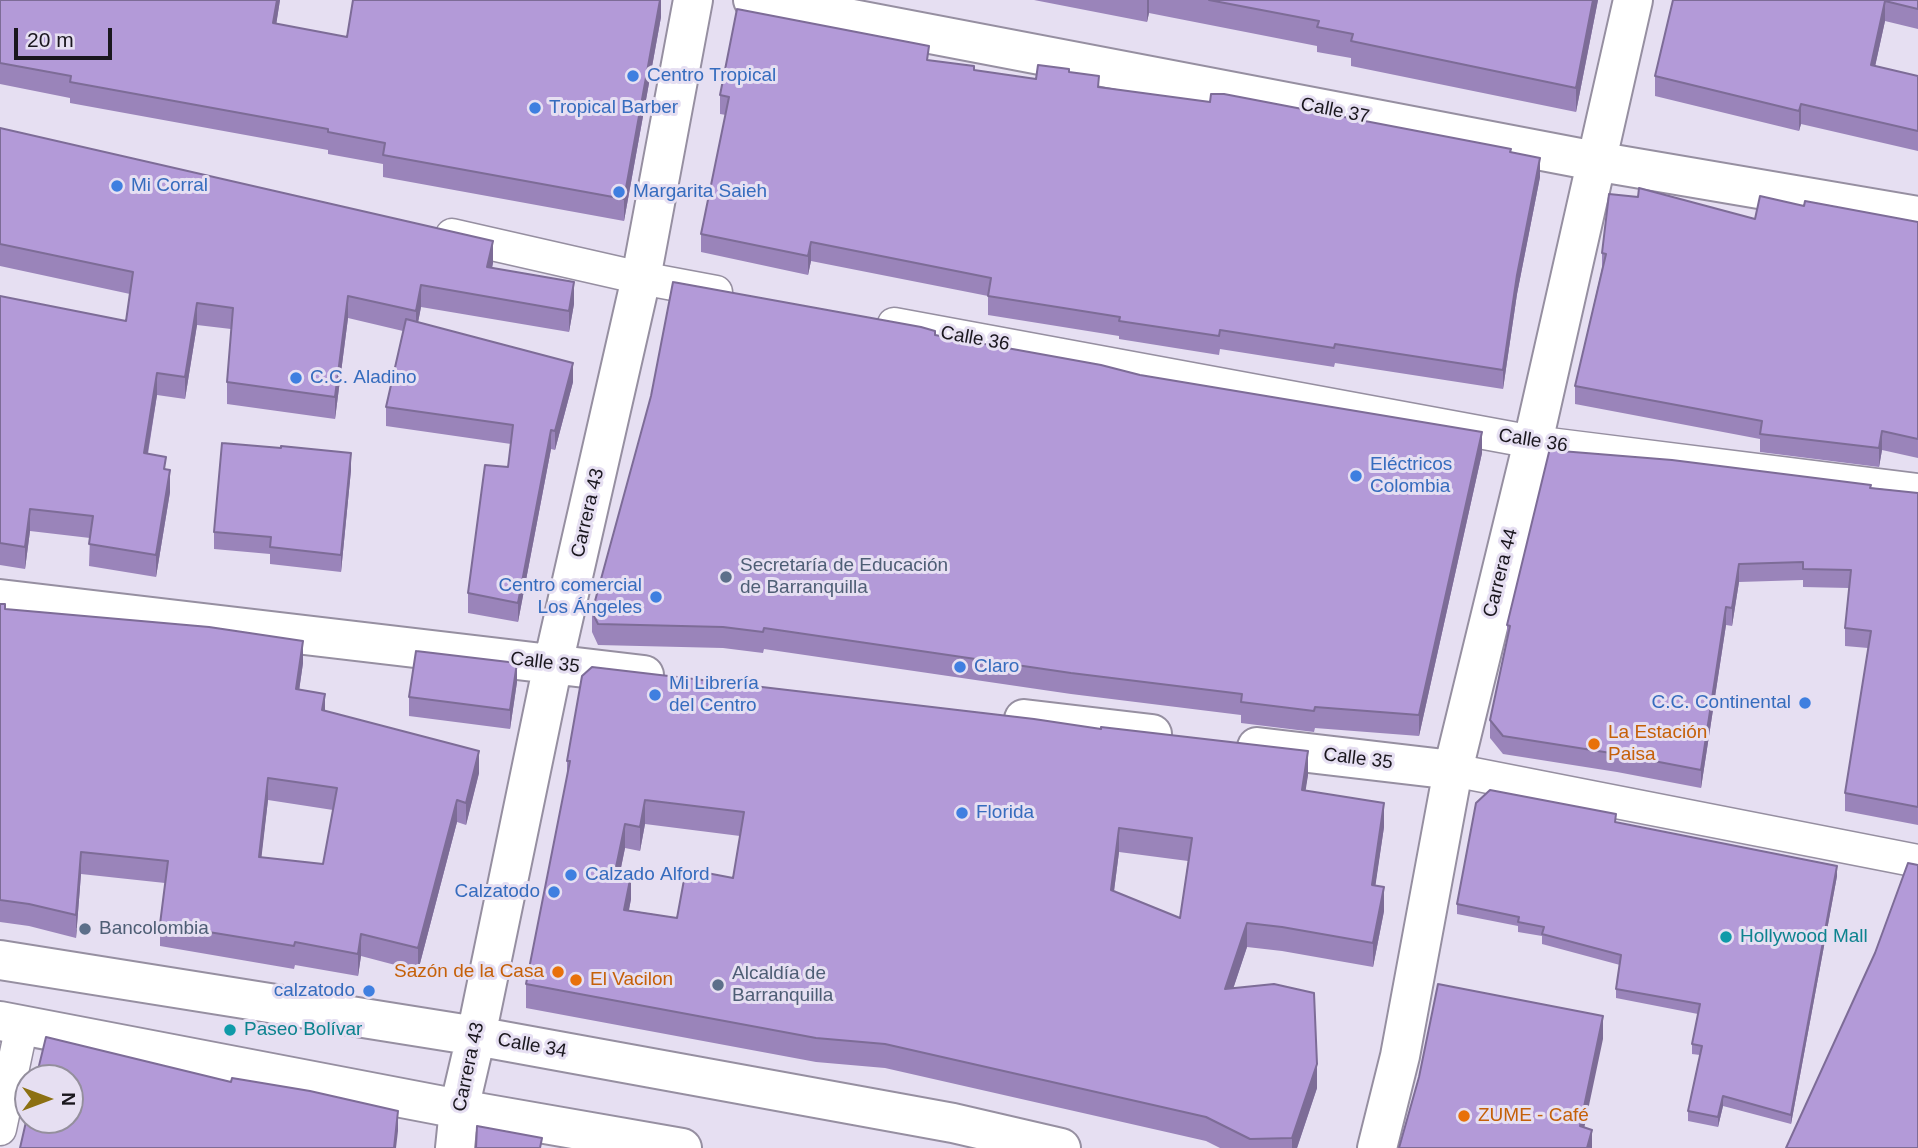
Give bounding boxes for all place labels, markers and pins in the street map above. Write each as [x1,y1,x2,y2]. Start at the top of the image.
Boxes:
place label: Centro Tropical [647,65,776,87]
marker: Centro Tropical [625,68,641,84]
place label: Tropical Barber [549,97,678,119]
marker: Tropical Barber [527,100,543,116]
place label: Mi Corral [131,175,208,197]
marker: Mi Corral [109,178,125,194]
place label: Margarita Saieh [633,181,767,203]
marker: Margarita Saieh [611,184,627,200]
place label: C.C. Aladino [310,367,417,389]
marker: C.C. Aladino [288,370,304,386]
place label: Eléctricos Colombia [1370,454,1452,498]
marker: Eléctricos Colombia [1348,468,1364,484]
place label: Secretaría de Educación de Barranquilla [740,555,948,599]
marker: Secretaría de Educación de Barranquilla [718,569,734,585]
place label: Centro comercial Los Ángeles [498,575,642,619]
marker: Centro comercial Los Ángeles [648,589,664,605]
place label: Claro [974,656,1019,678]
marker: Claro [952,659,968,675]
place label: Mi Librería del Centro [669,673,759,717]
marker: Mi Librería del Centro [647,687,663,703]
place label: C.C. Continental [1652,692,1791,714]
marker: C.C. Continental [1797,695,1813,711]
place label: La Estación Paisa [1608,722,1707,766]
marker: La Estación Paisa [1586,736,1602,752]
place label: Florida [976,802,1034,824]
marker: Florida [954,805,970,821]
place label: Calzado Alford [585,864,710,886]
marker: Calzado Alford [563,867,579,883]
place label: Calzatodo [454,881,540,903]
marker: Calzatodo [546,884,562,900]
place label: Bancolombia [99,918,209,940]
marker: Bancolombia [77,921,93,937]
place label: Hollywood Mall [1740,926,1868,948]
marker: Hollywood Mall [1718,929,1734,945]
place label: Sazón de la Casa [394,961,544,983]
place label: Alcaldía de Barranquilla [732,963,833,1007]
marker: Sazón de la Casa [550,964,566,980]
place label: El Vacilon [590,969,673,991]
marker: El Vacilon [568,972,584,988]
marker: Alcaldía de Barranquilla [710,977,726,993]
place label: calzatodo [274,980,355,1002]
marker: calzatodo [361,983,377,999]
place label: Paseo Bolívar [244,1019,362,1041]
marker: Paseo Bolívar [222,1022,238,1038]
place label: ZUME - Café [1478,1105,1589,1127]
marker: ZUME - Café [1456,1108,1472,1124]

